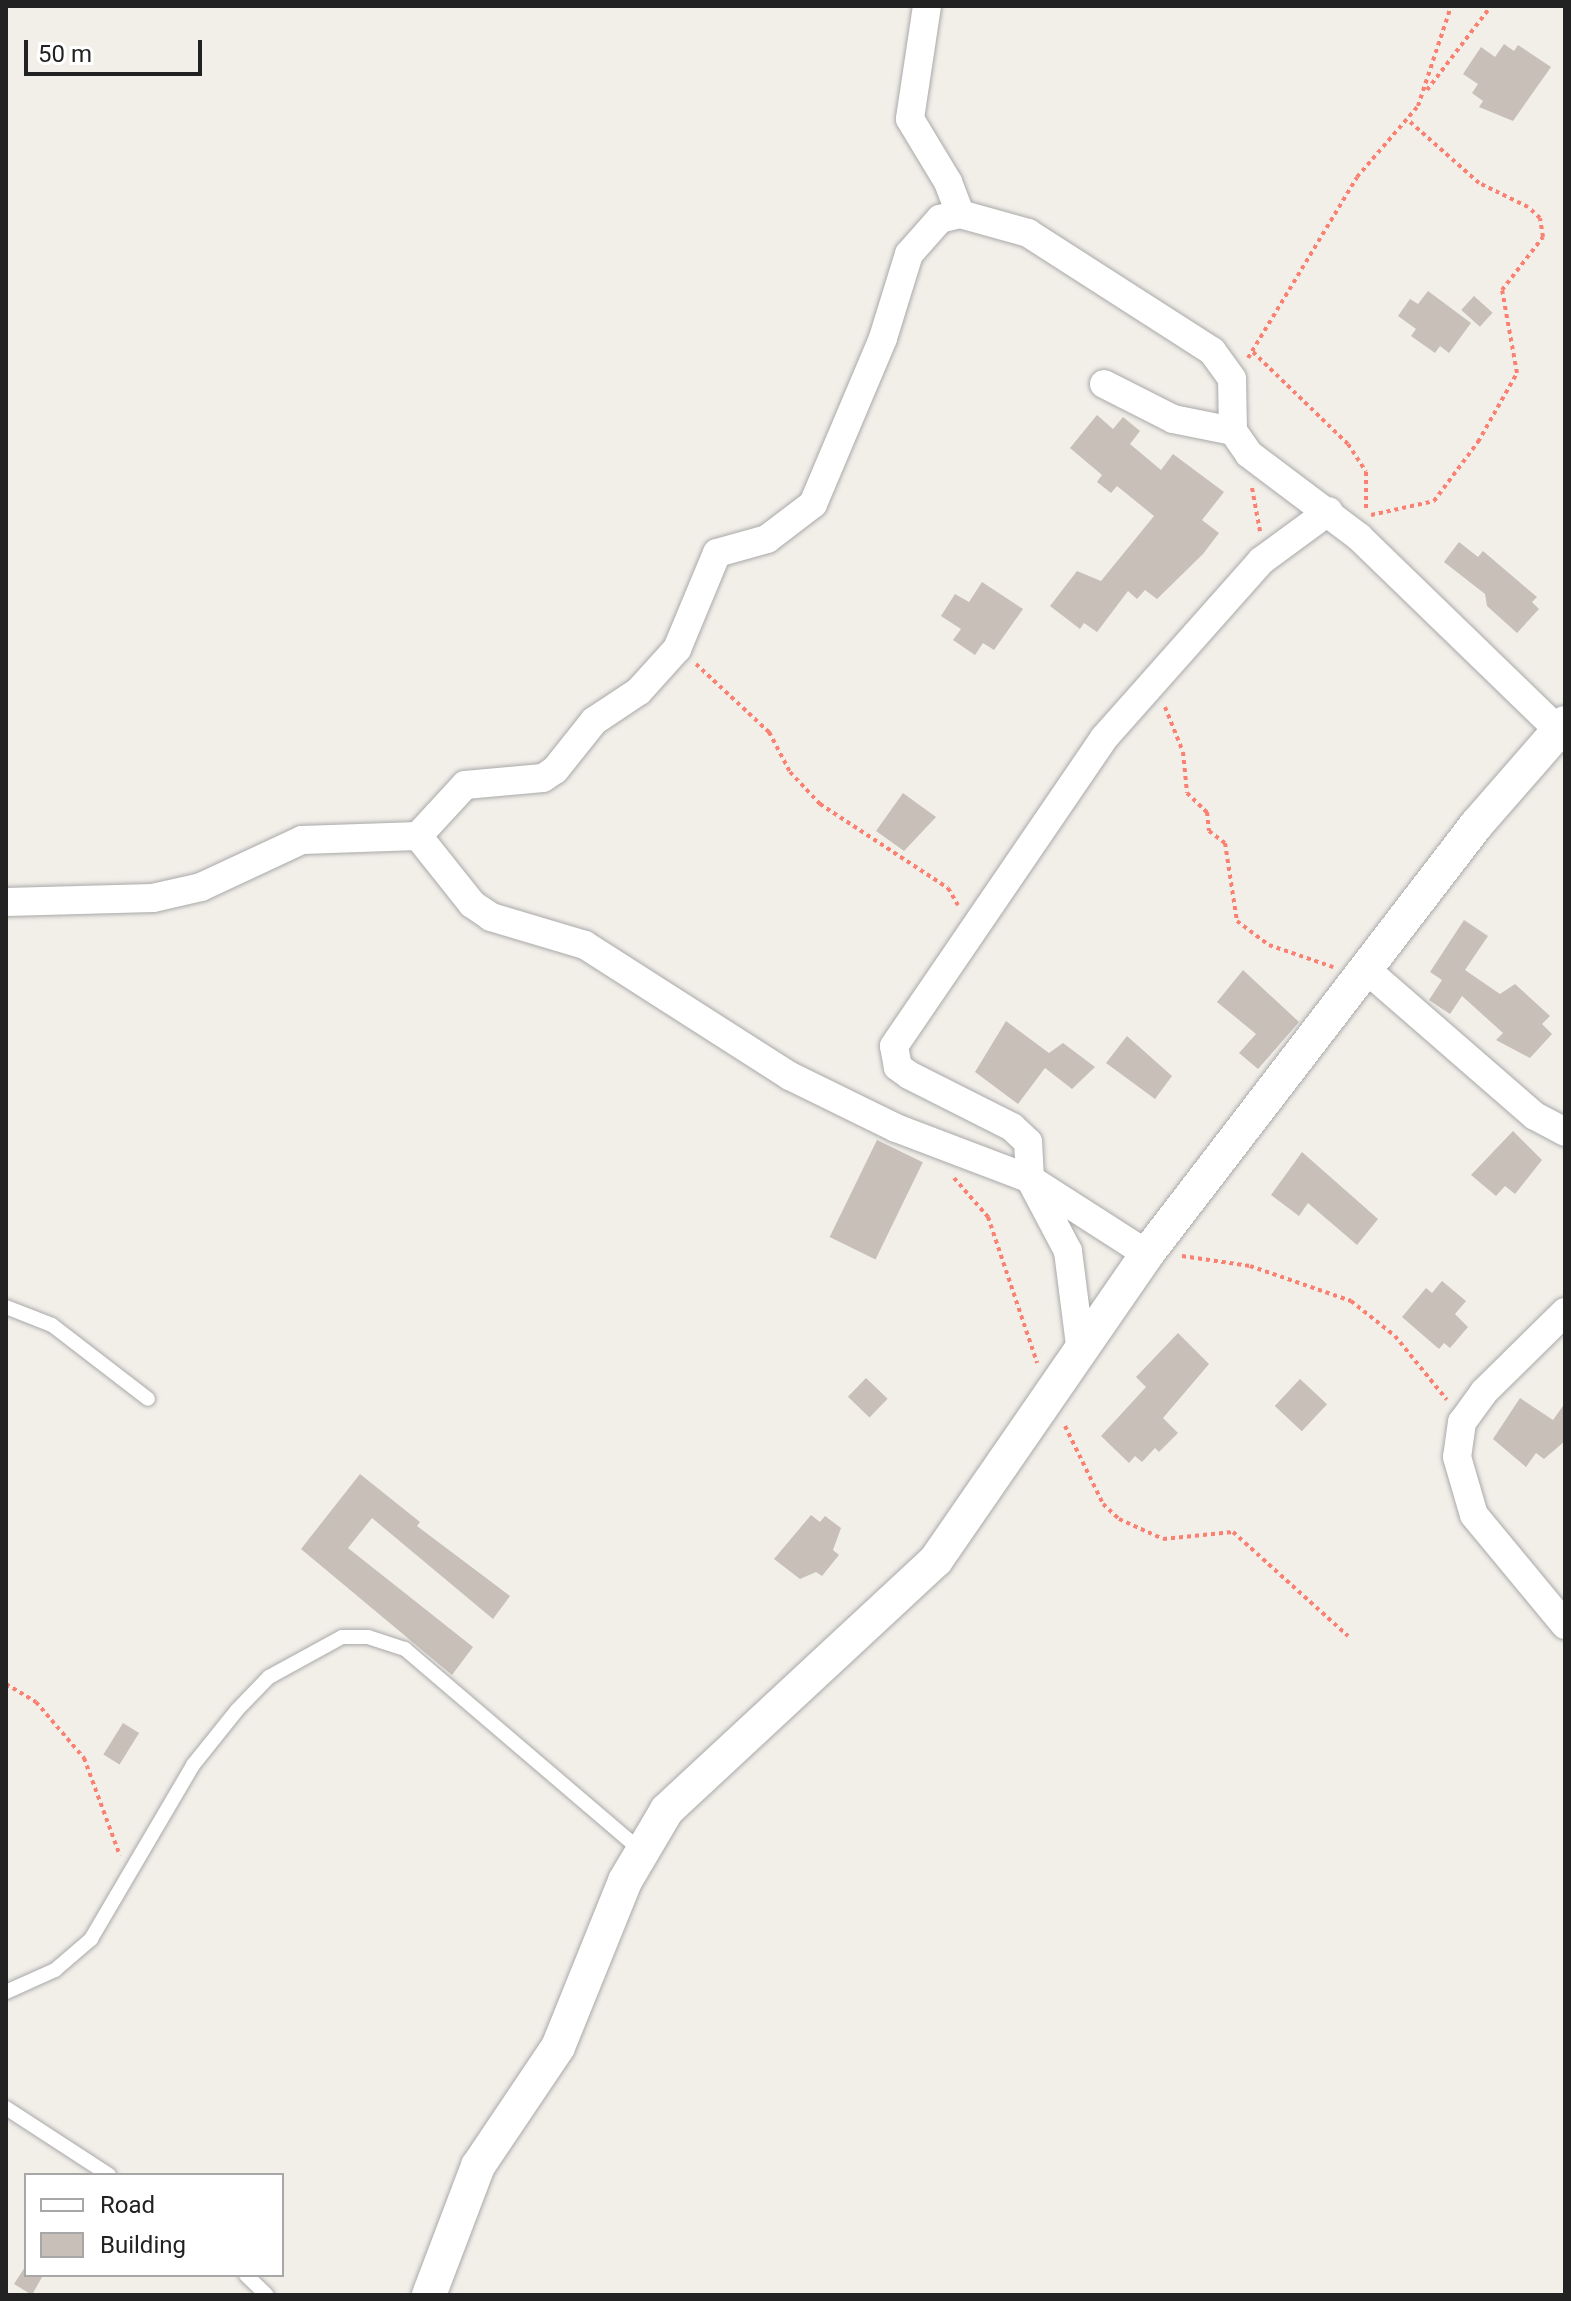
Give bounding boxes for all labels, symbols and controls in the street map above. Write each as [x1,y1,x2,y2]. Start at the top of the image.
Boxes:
scale bar [28,24,206,74]
text: 50 m [38,40,92,68]
legend [24,2173,284,2277]
text: Road [100,2191,155,2219]
text: Building [100,2231,186,2259]

